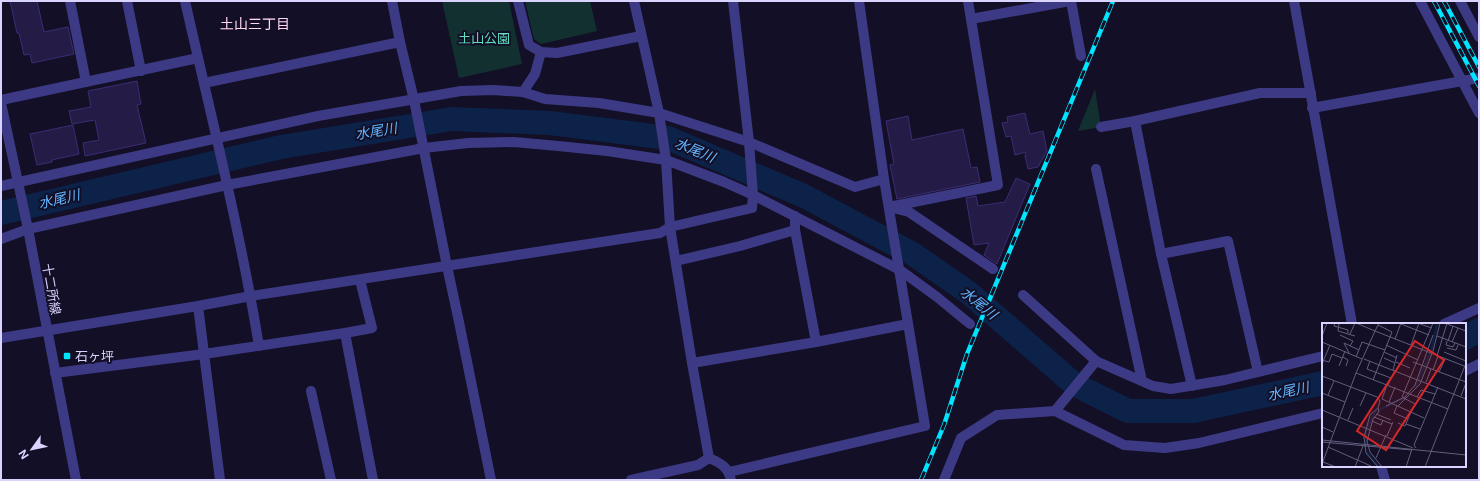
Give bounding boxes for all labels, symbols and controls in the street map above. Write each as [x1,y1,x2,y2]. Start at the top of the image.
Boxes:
district label: 土山三丁目 [220,15,290,32]
park label: 土山公園 [458,30,510,46]
water label: 水尾川 [354,119,400,142]
water label: 水尾川 [673,134,720,166]
water label: 水尾川 [37,185,83,212]
street label: 十二所線 [40,262,64,316]
water label: 水尾川 [958,283,1003,324]
inset map [1322,323,1466,467]
place label: 石ヶ坪 [75,348,114,364]
marker: 石ヶ坪 [62,351,72,361]
water label: 水尾川 [1266,377,1312,403]
north arrow [12,429,52,469]
text: N [15,447,32,462]

